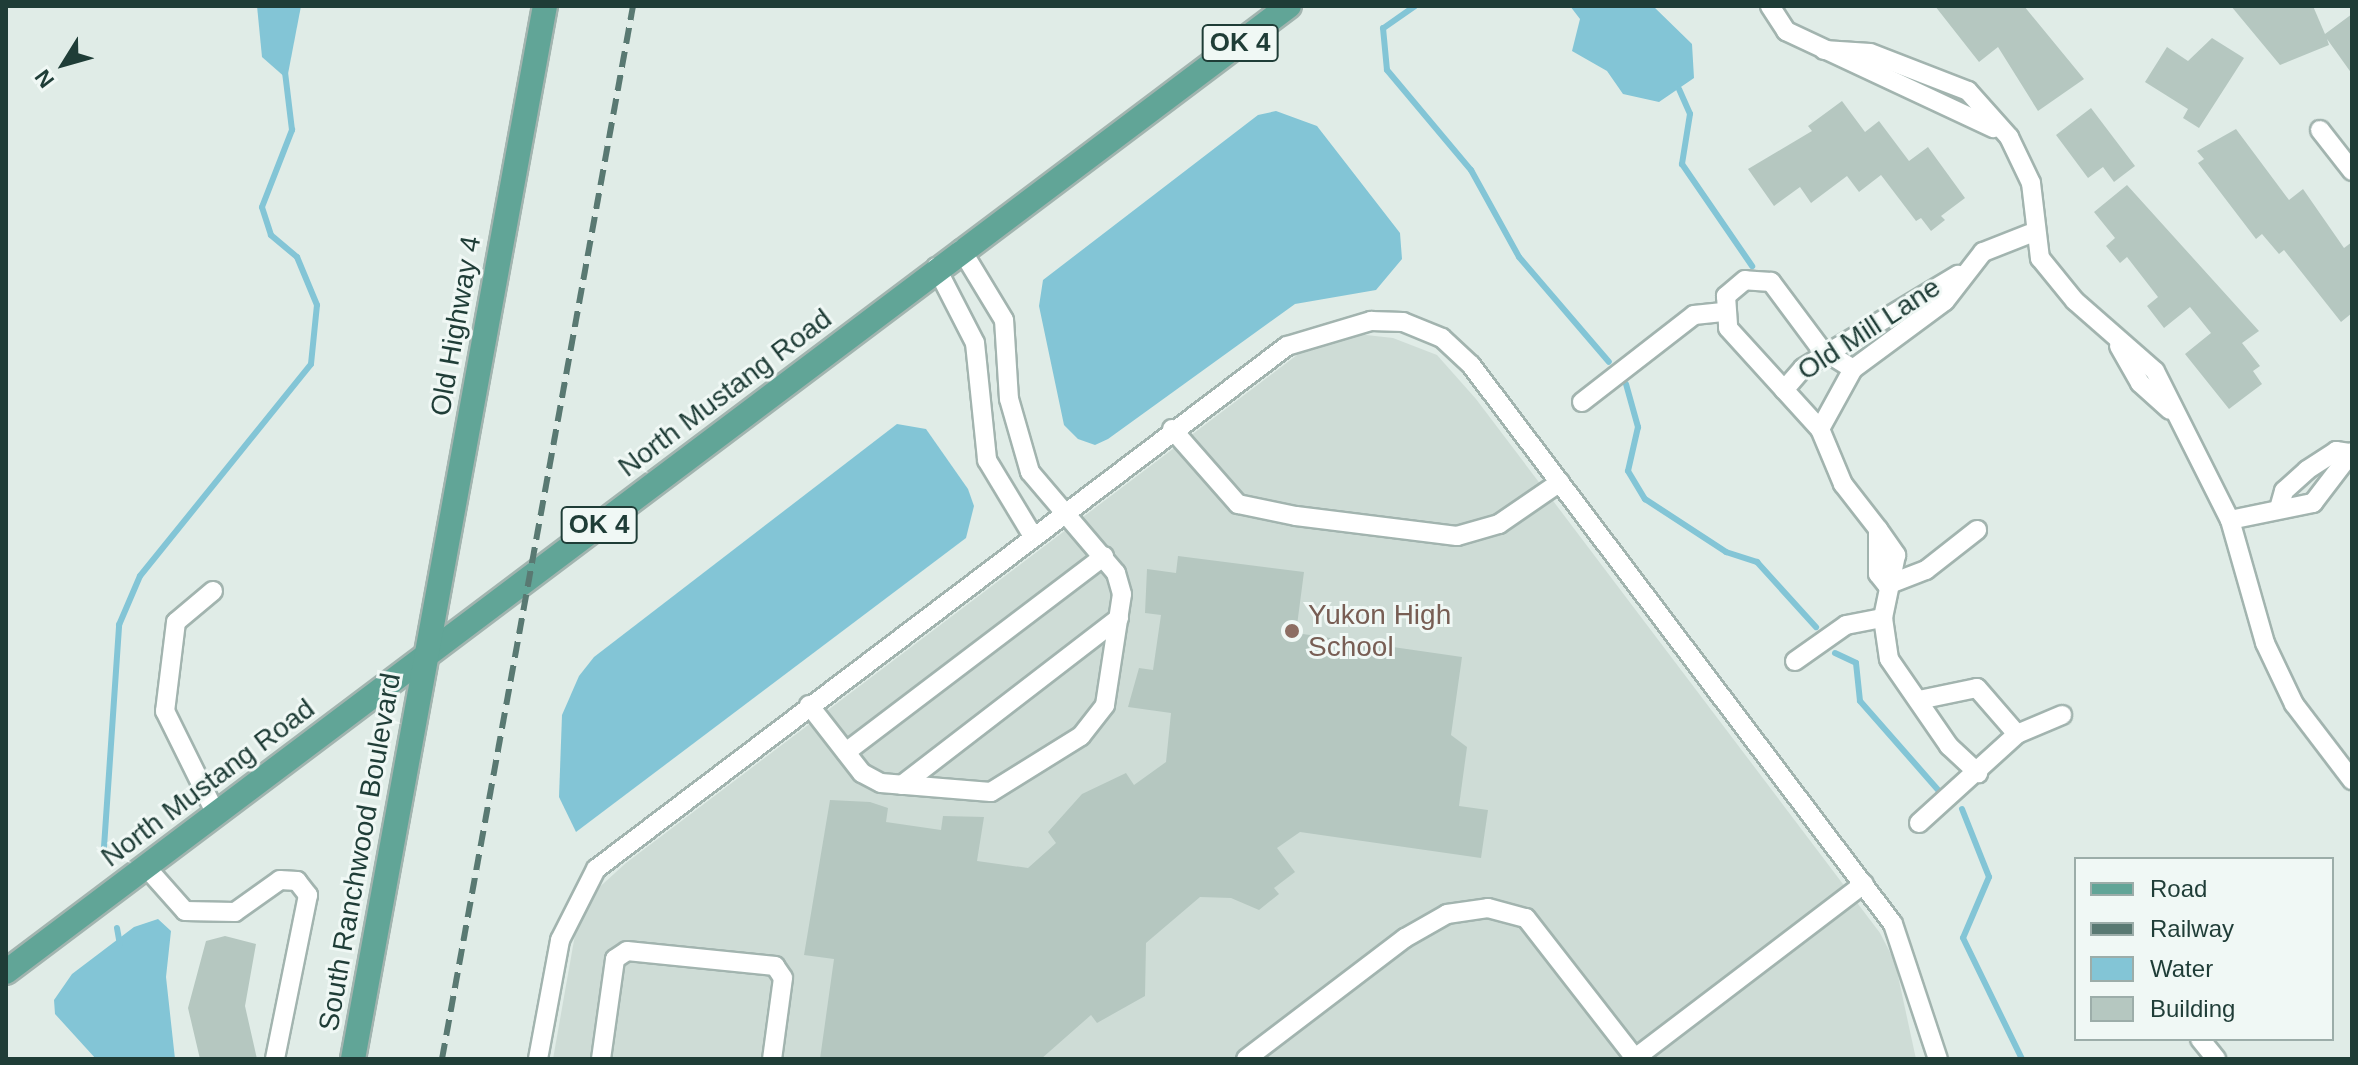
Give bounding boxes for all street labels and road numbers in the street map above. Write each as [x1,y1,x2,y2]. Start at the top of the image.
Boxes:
road number: OK 4 [1200,21,1280,65]
street label: Old Highway 4 [424,233,488,419]
street label: Old Mill Lane [1791,270,1947,388]
street label: North Mustang Road [612,302,838,484]
road number: OK 4 [559,503,639,547]
street label: South Ranchwood Boulevard [312,670,408,1034]
street label: North Mustang Road [95,692,321,874]

